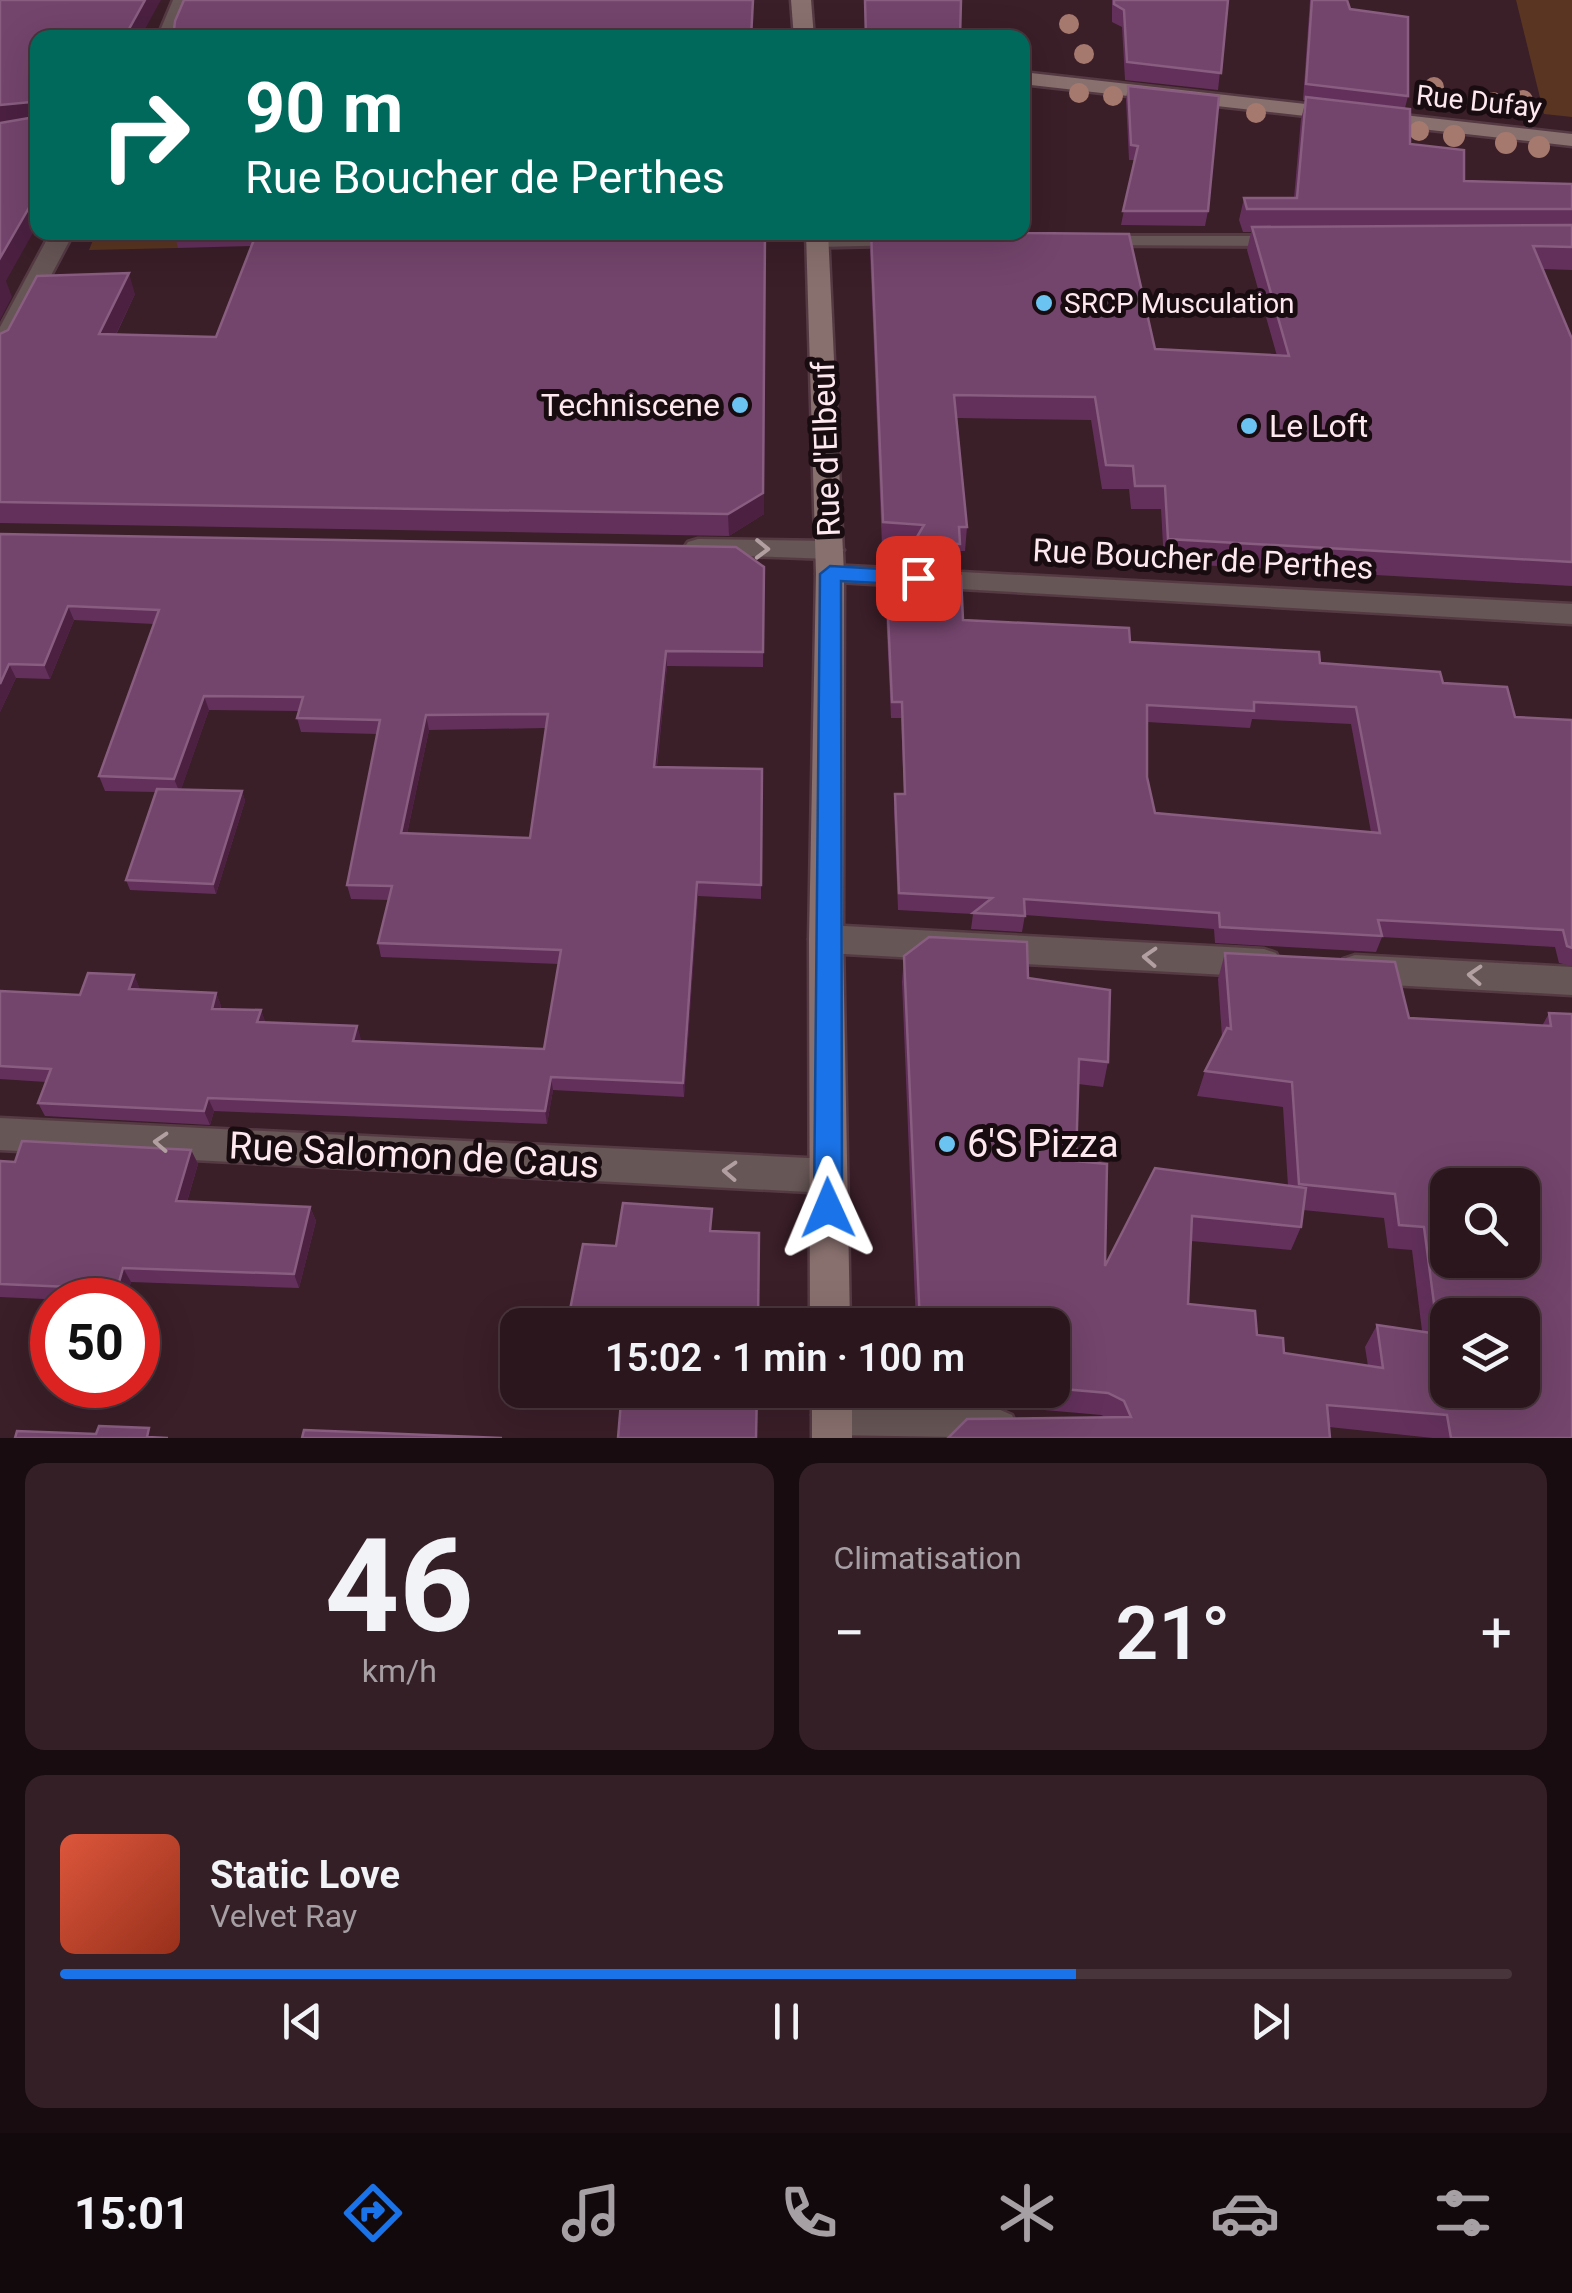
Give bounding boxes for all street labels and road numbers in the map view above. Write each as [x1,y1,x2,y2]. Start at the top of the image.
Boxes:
street label: Rue Dufay [1414,78,1543,125]
street label: Rue d'Elbeuf [804,360,848,537]
street label: Rue Boucher de Perthes [1032,531,1374,587]
street label: Rue Salomon de Caus [228,1123,600,1187]

